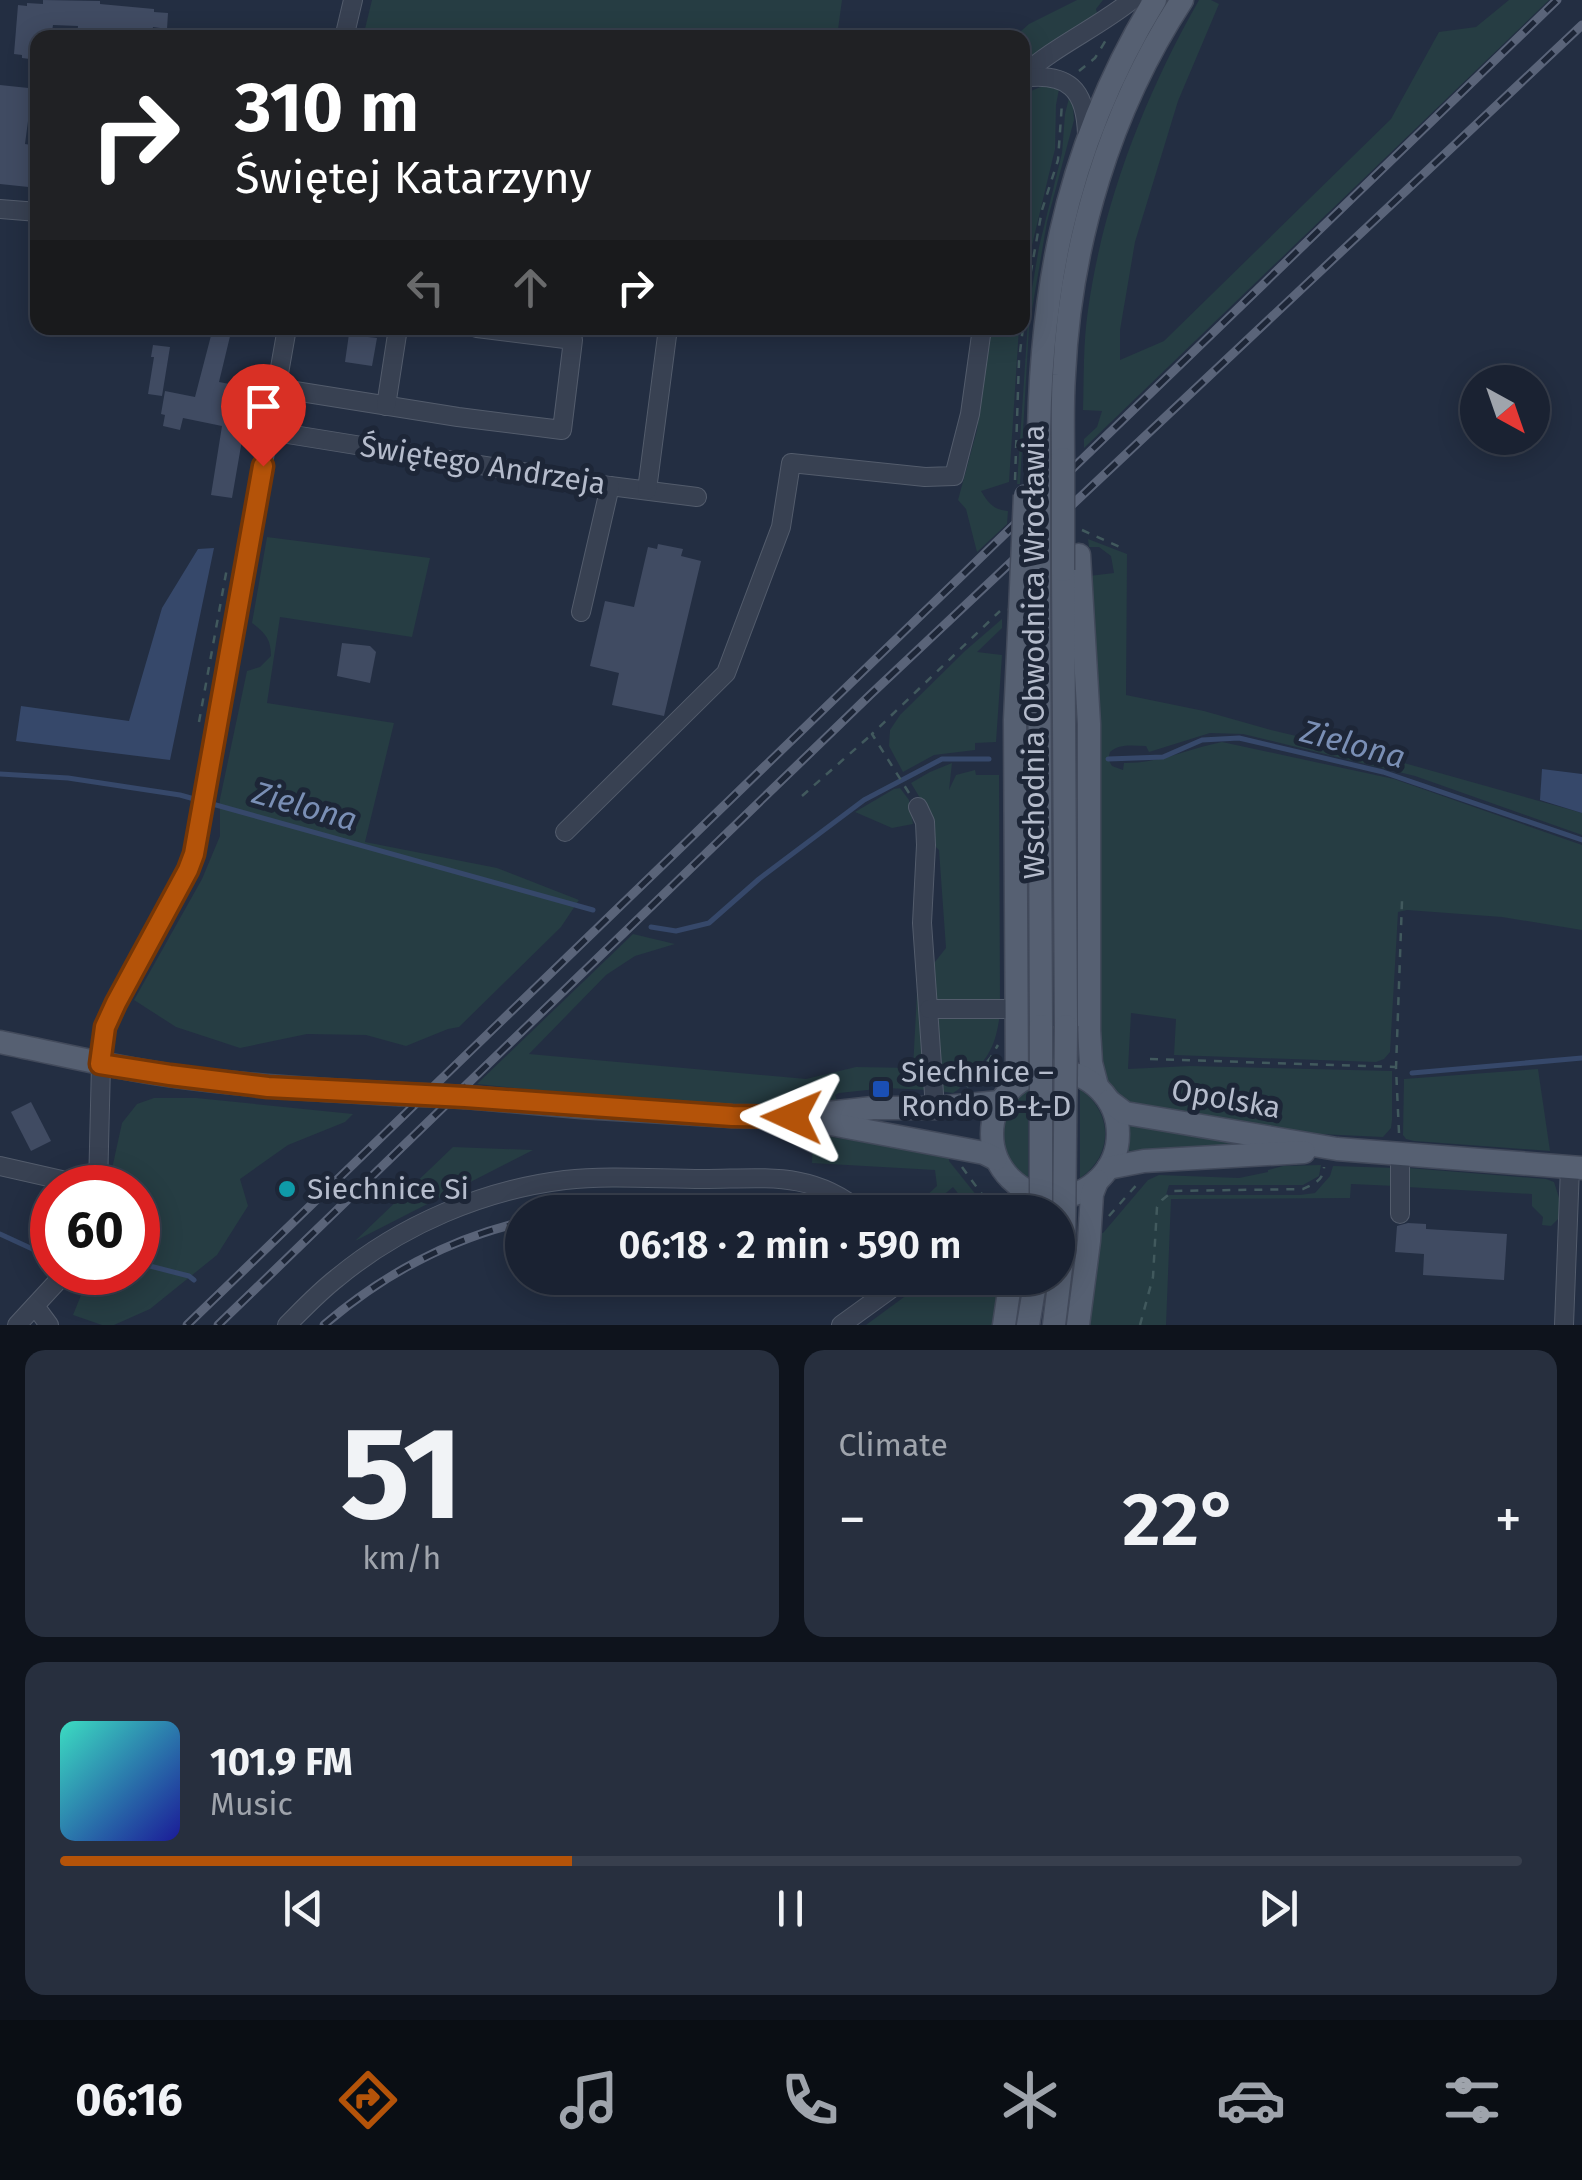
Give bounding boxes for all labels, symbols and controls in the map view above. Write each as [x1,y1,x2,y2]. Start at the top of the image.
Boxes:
text: 310 m [235,66,419,150]
icon: right [70,70,200,200]
text: Świętej Katarzyny [235,151,592,205]
icon: left [398,260,453,315]
icon: ahead [503,260,558,315]
icon: right [608,260,663,315]
pin [221,364,306,467]
north arrow [1460,365,1550,455]
map controls [1460,365,1550,455]
icon: arrive [236,379,291,434]
street label: Wschodnia Obwodnica Wrocławia [1016,425,1052,879]
street label: Świętego Andrzeja [358,428,608,502]
water label: Zielona [1296,712,1409,776]
water label: Zielona [248,773,361,839]
place label: Siechnice – Rondo B-Ł-D [901,1054,1071,1124]
position arrow [740,1065,844,1169]
street label: Opolska [1169,1072,1283,1126]
marker: Siechnice – Rondo B-Ł-D [870,1078,892,1100]
speed limit sign: 60 [30,1165,160,1295]
place label: Siechnice Si [307,1171,469,1207]
marker: Siechnice Si [276,1178,298,1200]
text: 06:18 · 2 min · 590 m [619,1222,962,1268]
text: 51 [340,1396,463,1552]
text: Climate [839,1426,948,1464]
text: 22° [1122,1475,1238,1565]
text: − [839,1487,866,1553]
text: + [1495,1487,1522,1553]
text: km/h [362,1539,441,1577]
text: 101.9 FM [210,1739,353,1785]
text: Music [210,1785,293,1823]
icon: previous [276,1881,331,1936]
icon: pause [763,1881,818,1936]
icon: next [1251,1881,1306,1936]
icon: directions [333,2065,403,2135]
icon: music [554,2065,624,2135]
icon: phone [775,2065,845,2135]
icon: climate [995,2065,1065,2135]
icon: car [1216,2065,1286,2135]
icon: filters [1437,2065,1507,2135]
text: 06:16 [75,2073,183,2127]

